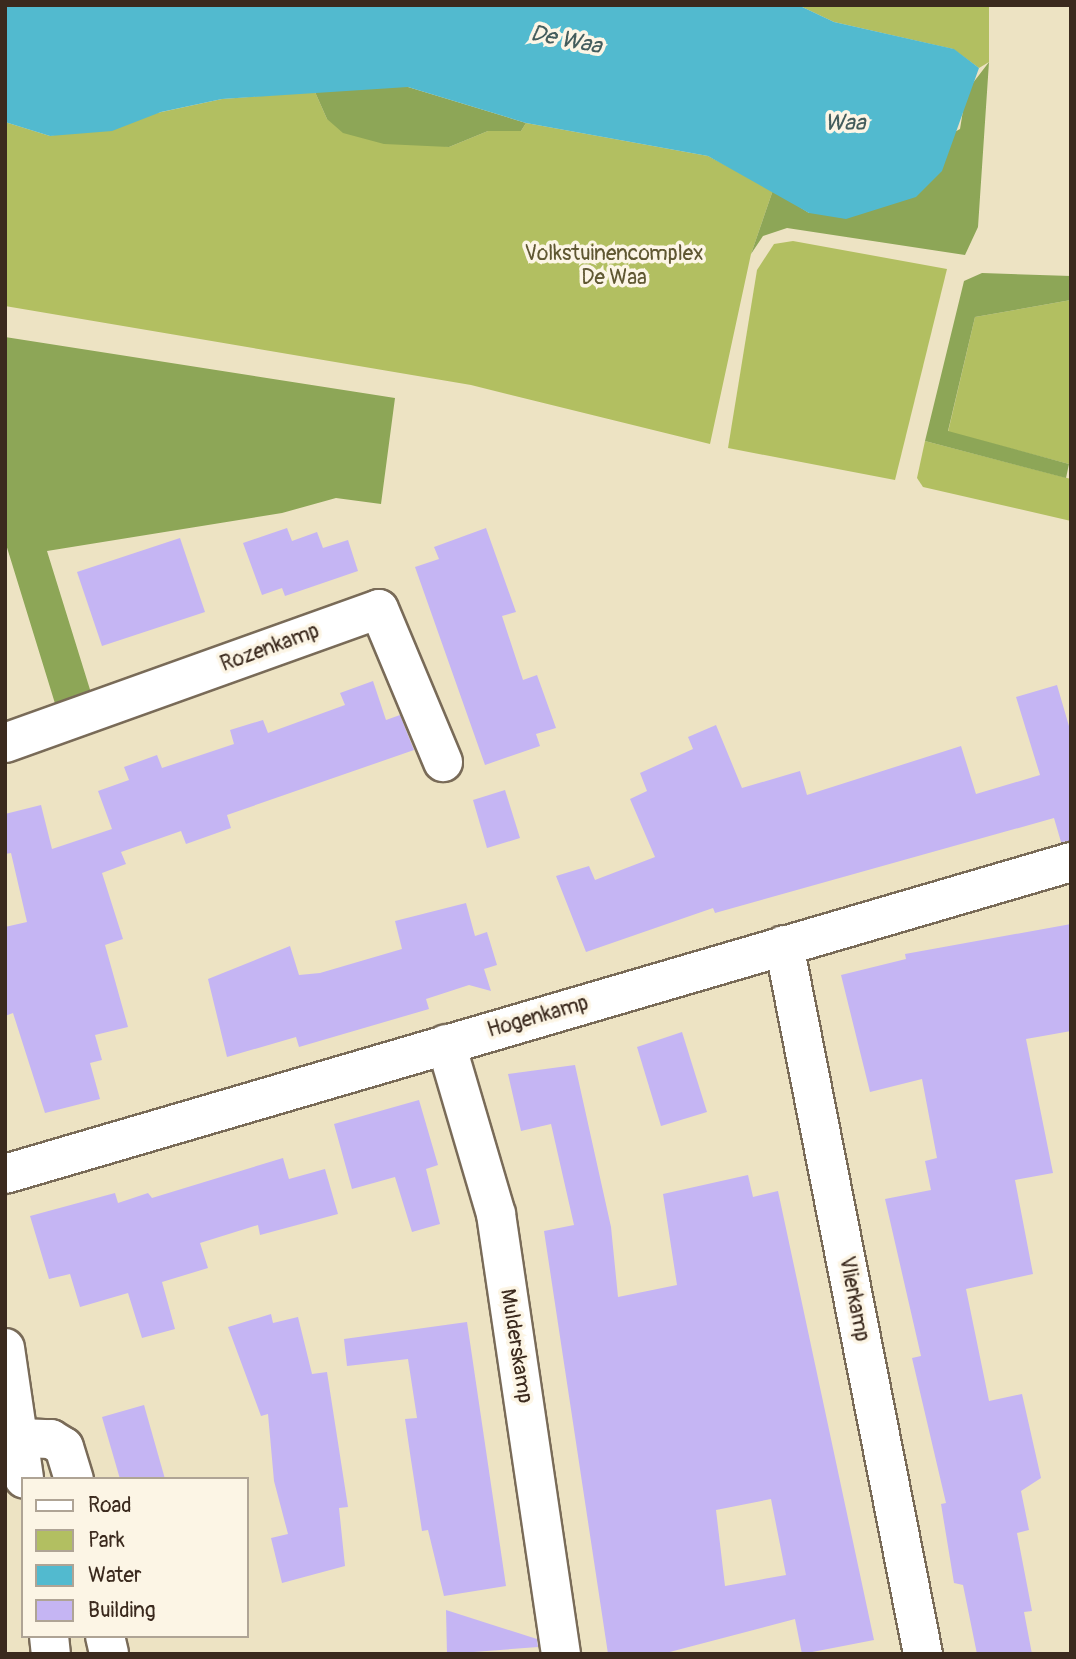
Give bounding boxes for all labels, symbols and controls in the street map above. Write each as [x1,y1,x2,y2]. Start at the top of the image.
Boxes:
water label: De Waa [528,20,604,60]
water label: Waa [824,109,866,137]
park label: Volkstuinencomplex De Waa [525,241,703,291]
street label: Rozenkamp [217,618,323,678]
street label: Hogenkamp [485,991,591,1043]
street label: Vlierkamp [833,1254,875,1344]
street label: Mulderskamp [495,1287,537,1405]
legend [21,1477,248,1638]
text: Road [88,1492,132,1519]
text: Park [88,1527,125,1554]
text: Water [88,1562,141,1589]
text: Building [88,1597,155,1624]

